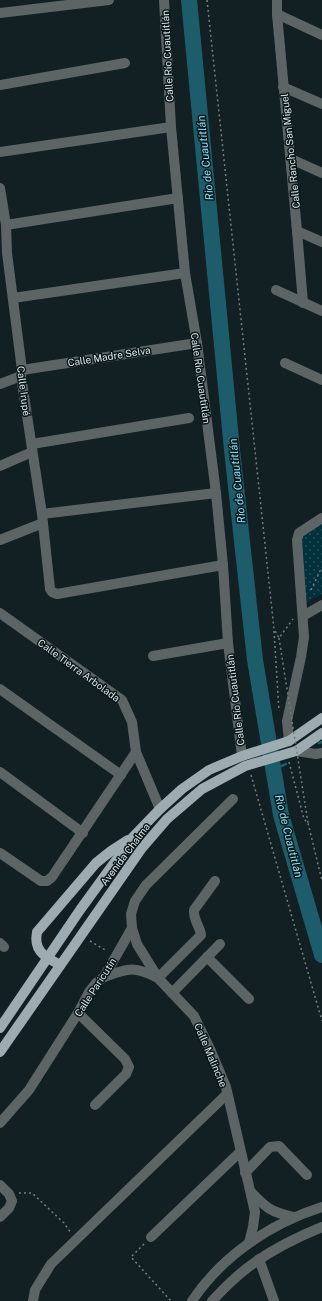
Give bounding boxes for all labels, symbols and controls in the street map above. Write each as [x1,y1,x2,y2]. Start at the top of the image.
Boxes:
street label: Calle Río Cuautitlán [159,10,175,102]
street label: Calle Rancho San Miguel [278,93,302,209]
water label: Rio de Cuautitlán [195,115,215,201]
street label: Calle Río Cuautitlán [189,332,213,424]
street label: Calle Madre Selva [67,344,151,368]
street label: Calle Irupé [15,365,33,417]
water label: Rio de Cuautitlán [227,438,247,524]
street label: Calle Tierra Arbolada [36,636,122,704]
street label: Calle Río Cuautitlán [223,654,247,746]
water label: Rio de Cuautitlán [273,793,305,879]
street label: Avenida Chalma [98,821,152,887]
street label: Calle Paricutín [72,955,119,1019]
street label: Calle Malinche [192,1021,230,1089]

